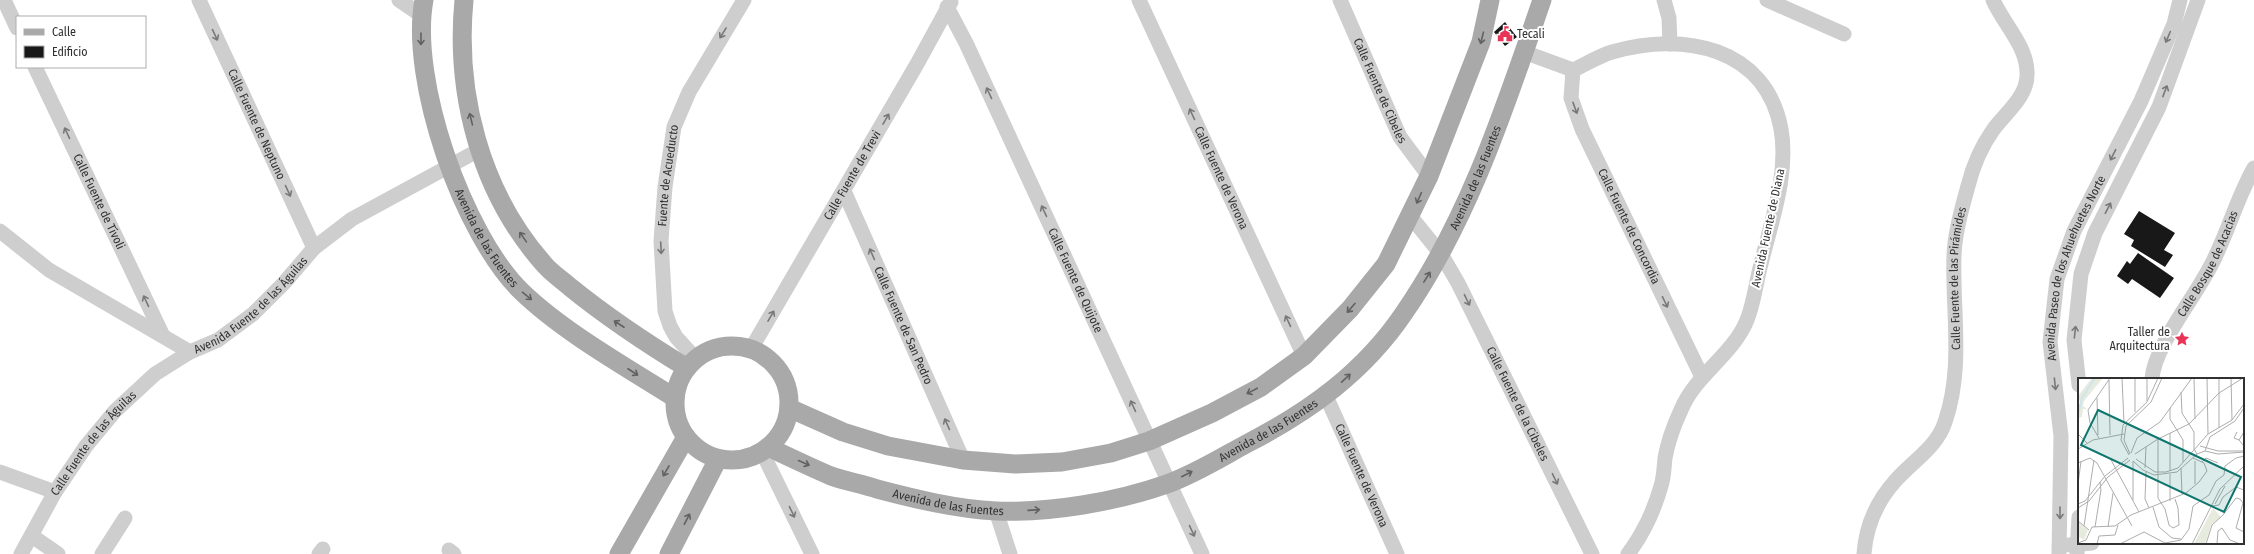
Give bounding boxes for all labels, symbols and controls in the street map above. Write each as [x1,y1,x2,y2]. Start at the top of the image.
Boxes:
legend [16,16,146,68]
text: Calle [52,25,76,39]
public building icon: Tecali [1496,25,1514,43]
one-way arrow [719,27,727,38]
place label: Tecali [1517,27,1545,41]
one-way arrow [212,29,219,41]
one-way arrow [1478,31,1485,44]
one-way arrow [2164,31,2172,43]
one-way arrow [417,32,425,45]
street label: Calle Fuente de Cibeles [1351,36,1409,146]
text: Edificio [52,45,88,59]
street label: Calle Fuente de Neptuno [225,67,288,182]
one-way arrow [2162,86,2170,98]
one-way arrow [985,88,992,100]
one-way arrow [1571,102,1579,114]
one-way arrow [1188,108,1195,120]
one-way arrow [467,113,475,126]
one-way arrow [882,113,890,125]
street label: Avenida de las Fuentes [1447,123,1504,232]
street label: Fuente de Acueducto [655,124,681,227]
street label: Calle Fuente de Verona [1192,124,1251,232]
one-way arrow [63,127,70,139]
street label: Calle Fuente de Trevi [821,128,884,223]
one-way arrow [2109,149,2116,161]
street label: Calle Fuente de Tívoli [70,151,128,252]
street label: Calle Fuente de Concordia [1595,166,1663,286]
street label: Avenida Fuente de Diana [1749,167,1787,289]
street label: Avenida Paseo de los Ahuehuetes Norte [2043,173,2108,362]
one-way arrow [285,185,292,197]
street label: Avenida de las Fuentes [452,187,521,290]
one-way arrow [1415,192,1422,204]
one-way arrow [2105,202,2112,214]
street label: Calle Fuente de las Pirámides [1947,205,1969,350]
one-way arrow [1040,206,1047,218]
street label: Calle Bosque de Acacias [2174,209,2241,319]
street label: Calle Fuente de Quijote [1045,226,1106,335]
one-way arrow [519,232,527,243]
one-way arrow [657,241,665,254]
one-way arrow [867,249,875,261]
street label: Avenida Fuente de las Águilas [192,254,310,356]
street label: Calle Fuente de San Pedro [871,264,936,386]
one-way arrow [1423,271,1431,283]
one-way arrow [522,292,533,301]
one-way arrow [1464,294,1471,306]
one-way arrow [142,295,149,307]
one-way arrow [1662,296,1669,308]
one-way arrow [1346,302,1355,313]
one-way arrow [768,310,776,322]
one-way arrow [1284,315,1291,327]
one-way arrow [613,320,624,329]
place label: Taller de Arquitectura [2109,325,2170,353]
one-way arrow [2071,326,2079,339]
place icon: Taller de Arquitectura [2173,330,2191,348]
street label: Calle Fuente de la Cibeles [1484,345,1552,463]
one-way arrow [627,368,639,376]
one-way arrow [1341,374,1351,383]
one-way arrow [2051,377,2059,390]
inset map [2078,378,2244,544]
street label: Calle Fuente de las Águilas [48,388,139,498]
one-way arrow [1246,388,1258,396]
street label: Avenida de las Fuentes [1216,396,1320,465]
one-way arrow [1129,400,1136,412]
one-way arrow [943,419,950,431]
street label: Calle Fuente de Verona [1332,421,1391,529]
one-way arrow [798,460,810,468]
one-way arrow [662,465,670,477]
one-way arrow [1181,470,1193,477]
one-way arrow [1552,473,1559,485]
street label: Avenida de las Fuentes [891,486,1004,518]
one-way arrow [789,506,796,518]
one-way arrow [1027,506,1040,513]
one-way arrow [2056,506,2064,519]
one-way arrow [684,514,691,526]
one-way arrow [1189,525,1196,537]

